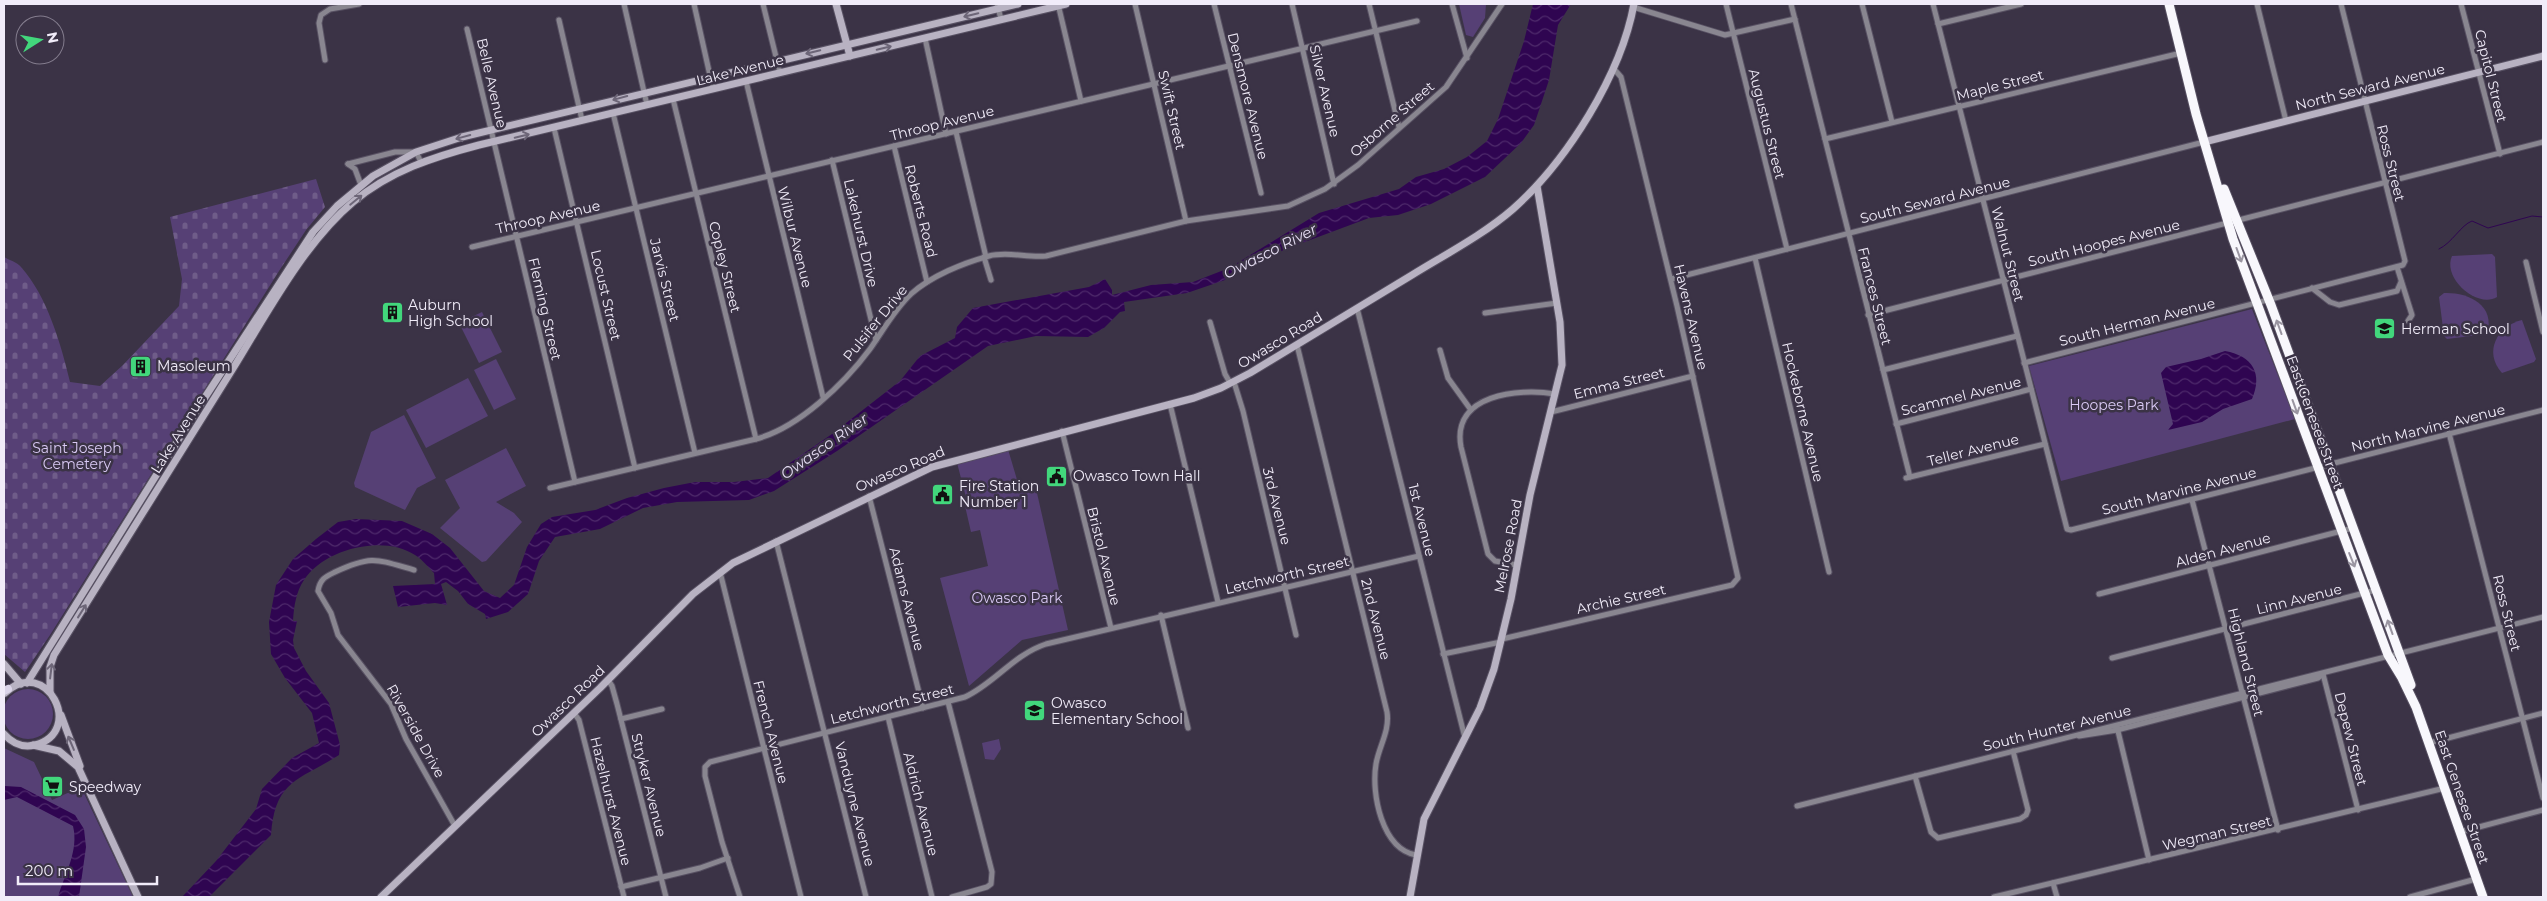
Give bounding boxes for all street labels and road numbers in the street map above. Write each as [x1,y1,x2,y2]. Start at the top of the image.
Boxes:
street label: Capitol Street [2471,28,2511,125]
street label: Densmore Avenue [1224,31,1272,161]
street label: Belle Avenue [473,36,511,130]
street label: Silver Avenue [1306,43,1344,139]
street label: Lake Avenue [694,50,786,90]
street label: North Seward Avenue [2293,60,2447,114]
street label: Maple Street [1954,65,2046,105]
street label: Augustus Street [1745,67,1789,181]
street label: Swift Street [1154,69,1190,152]
street label: Osborne Street [1346,77,1438,161]
street label: Throop Avenue [888,101,996,145]
street label: Ross Street [2373,123,2409,204]
street label: Roberts Road [901,163,941,259]
street label: South Seward Avenue [1858,173,2012,227]
street label: Lakehurst Drive [840,177,882,289]
street label: Wilbur Avenue [774,184,816,290]
street label: Throop Avenue [494,196,602,238]
street label: Walnut Street [1987,205,2029,304]
street label: South Hoopes Avenue [2026,215,2182,271]
street label: Copley Street [705,219,745,315]
street label: Jarvis Street [646,235,684,324]
street label: Frances Street [1854,245,1896,347]
street label: Locust Street [587,248,625,343]
street label: Fleming Street [524,256,566,362]
street label: Havens Avenue [1670,262,1712,372]
street label: Pulsifer Drive [839,281,911,365]
street label: South Herman Avenue [2057,294,2217,350]
street label: Owasco Road [1234,308,1326,372]
street label: Hockeborne Avenue [1778,340,1828,484]
street label: East Genesee Street [2282,353,2348,491]
street label: Emma Street [1572,363,1667,403]
street label: Scammel Avenue [1899,372,2023,420]
street label: Lake Avenue [147,391,209,477]
street label: North Marvine Avenue [2349,400,2507,456]
street label: Teller Avenue [1925,430,2021,470]
street label: Owasco Road [852,442,948,496]
street label: South Marvine Avenue [2100,463,2258,519]
street label: 3rd Avenue [1259,465,1295,547]
street label: 1st Avenue [1404,482,1440,558]
street label: Melrose Road [1490,497,1526,595]
street label: Bristol Avenue [1083,505,1125,607]
street label: Alden Avenue [2173,529,2273,571]
street label: Adams Avenue [885,545,929,653]
street label: Letchworth Street [1223,552,1351,598]
street label: Ross Street [2489,573,2525,654]
street label: 2nd Avenue [1357,576,1395,662]
street label: Archie Street [1575,580,1668,618]
street label: Linn Avenue [2254,580,2344,618]
street label: Highland Street [2224,606,2268,718]
street label: Owasco Road [527,661,609,741]
street label: French Avenue [749,678,793,786]
street label: Letchworth Street [828,680,956,728]
street label: Riverside Drive [383,681,449,781]
street label: Depew Street [2331,690,2371,788]
street label: South Hunter Avenue [1981,701,2133,755]
street label: East Genesee Street [2431,728,2494,867]
street label: Stryker Avenue [627,731,671,839]
street label: Hazelhurst Avenue [586,735,636,867]
street label: Vanduyne Avenue [831,740,879,868]
street label: Aldrich Avenue [899,750,943,858]
street label: Wegman Street [2161,812,2274,854]

